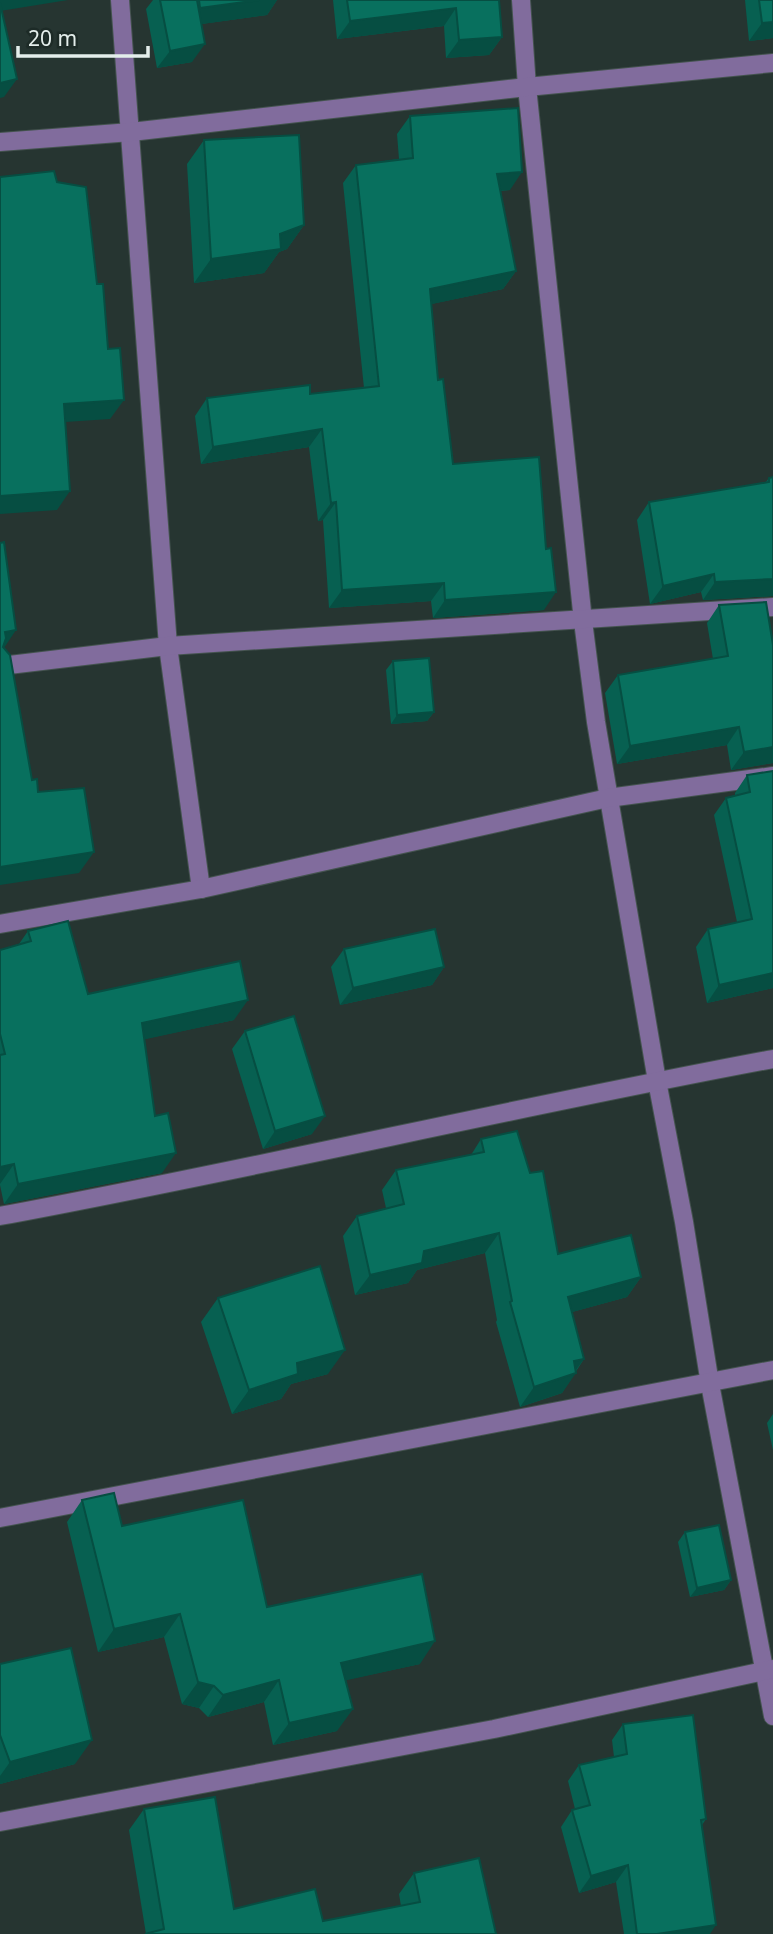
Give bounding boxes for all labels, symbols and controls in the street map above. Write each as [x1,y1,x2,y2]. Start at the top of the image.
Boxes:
scale bar [18,14,147,58]
text: 20 m [28,24,77,52]

